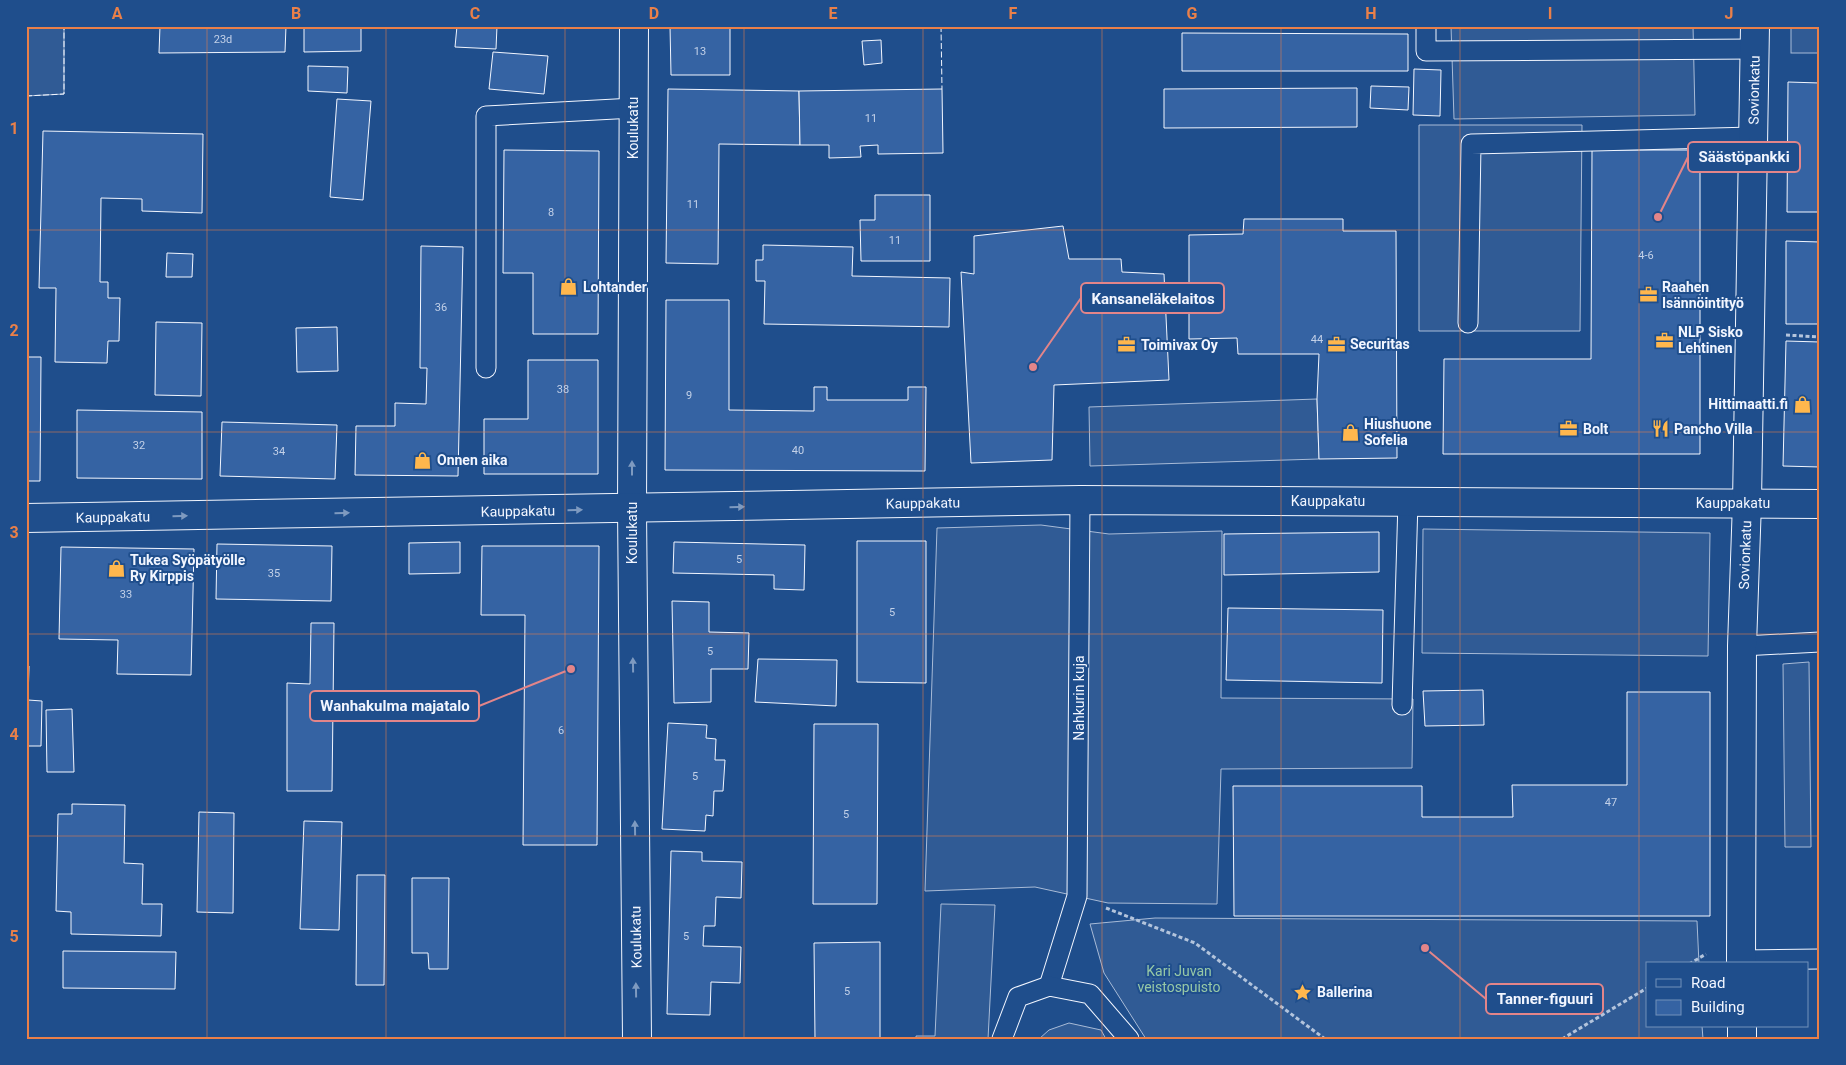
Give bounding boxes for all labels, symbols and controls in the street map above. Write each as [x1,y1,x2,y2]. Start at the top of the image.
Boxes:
text: A [112,4,123,23]
text: B [291,4,301,23]
text: C [470,4,480,23]
text: D [649,4,659,23]
text: E [829,4,838,23]
text: F [1009,4,1018,23]
text: G [1187,4,1198,23]
text: H [1365,4,1377,23]
text: I [1548,4,1552,23]
text: J [1725,4,1733,23]
house number: 23d [214,33,232,46]
house number: 13 [694,45,706,58]
street label: Sovionkatu [1745,55,1763,125]
street label: Koulukatu [625,97,641,159]
house number: 11 [865,112,877,125]
text: 1 [9,119,19,138]
callout: Säästöpankki [1688,142,1800,172]
text: Säästöpankki [1698,148,1790,166]
house number: 11 [687,198,699,211]
house number: 8 [548,206,554,219]
house number: 11 [889,234,901,247]
house number: 4-6 [1638,249,1654,262]
shop icon: Lohtander [559,277,579,297]
place label: Lohtander [583,279,647,295]
place label: Raahen Isännöintityö [1662,279,1744,311]
callout: Kansaneläkelaitos [1081,283,1224,313]
office icon: Raahen Isännöintityö [1638,285,1658,305]
text: Kansaneläkelaitos [1091,290,1215,308]
house number: 36 [435,301,447,314]
text: 2 [9,321,19,340]
place label: NLP Sisko Lehtinen [1678,324,1743,356]
office icon: NLP Sisko Lehtinen [1654,330,1674,350]
house number: 44 [1311,333,1323,346]
office icon: Securitas [1326,334,1346,354]
office icon: Toimivax Oy [1117,335,1137,355]
place label: Securitas [1350,336,1410,352]
place label: Toimivax Oy [1141,337,1219,353]
house number: 38 [557,383,569,396]
house number: 9 [686,389,692,402]
shop icon: Hittimaatti.fi [1792,394,1812,414]
place label: Hittimaatti.fi [1708,396,1788,412]
place label: Hiushuone Sofelia [1364,416,1432,448]
office icon: Bolt [1559,419,1579,439]
restaurant icon: Pancho Villa [1650,419,1670,439]
place label: Bolt [1583,421,1609,437]
place label: Pancho Villa [1674,421,1753,437]
shop icon: Hiushuone Sofelia [1340,422,1360,442]
house number: 32 [133,439,145,452]
house number: 40 [792,444,804,457]
house number: 34 [273,445,285,458]
shop icon: Onnen aika [413,450,433,470]
place label: Onnen aika [437,452,508,468]
one-way arrow [628,459,636,475]
street label: Kauppakatu [1291,493,1365,509]
street label: Kauppakatu [886,494,960,512]
street label: Kauppakatu [1696,495,1770,511]
street label: Kauppakatu [481,502,555,520]
street label: Koulukatu [624,502,640,564]
one-way arrow [730,503,746,511]
one-way arrow [567,506,583,514]
street label: Kauppakatu [76,508,150,526]
one-way arrow [335,509,351,517]
one-way arrow [172,511,188,519]
street label: Sovionkatu [1736,520,1754,590]
text: 3 [9,523,19,542]
place label: Tukea Syöpätyölle Ry Kirppis [130,552,246,584]
house number: 5 [736,553,742,566]
shop icon: Tukea Syöpätyölle Ry Kirppis [106,558,126,578]
house number: 35 [268,567,280,580]
house number: 33 [120,588,132,601]
house number: 5 [889,606,895,619]
house number: 5 [707,645,713,658]
street label: Nahkurin kuja [1071,655,1087,741]
one-way arrow [629,657,637,673]
callout: Wanhakulma majatalo [310,691,479,721]
text: Wanhakulma majatalo [320,697,470,715]
house number: 6 [558,724,564,737]
text: 4 [9,725,19,744]
house number: 5 [692,770,698,783]
house number: 47 [1605,796,1617,809]
house number: 5 [843,808,849,821]
one-way arrow [631,819,639,835]
street label: Koulukatu [627,906,645,968]
text: 5 [9,927,19,946]
house number: 5 [683,930,689,943]
legend [1646,962,1808,1028]
park label: Kari Juvan veistospuisto [1137,963,1221,995]
text: Road [1691,974,1725,992]
one-way arrow [632,982,640,998]
place icon: Ballerina [1293,982,1313,1002]
place label: Ballerina [1317,984,1373,1000]
callout: Tanner-figuuri [1486,984,1603,1014]
house number: 5 [844,985,850,998]
text: Tanner-figuuri [1497,990,1593,1008]
text: Building [1691,998,1745,1016]

